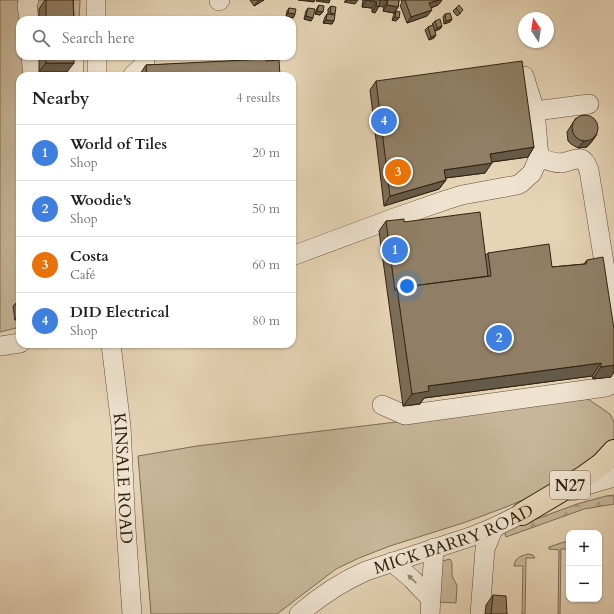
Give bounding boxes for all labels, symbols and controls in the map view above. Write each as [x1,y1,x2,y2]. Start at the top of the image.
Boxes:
north arrow [518,12,554,48]
search box [16,16,296,60]
icon: search [30,27,52,49]
text: Search here [62,28,135,48]
text: Nearby [32,87,89,110]
text: 4 results [236,89,280,107]
pin: 4 [371,106,397,136]
text: World of Tiles [70,134,167,154]
text: 1 [42,144,48,162]
text: 20 m [252,144,280,162]
text: Shop [70,154,98,172]
pin: 3 [385,157,411,187]
text: Woodie's [70,190,131,210]
text: 2 [42,200,48,218]
text: 50 m [252,200,280,218]
text: Shop [70,210,98,228]
pin: 1 [382,235,408,265]
text: Costa [70,246,109,266]
text: 3 [42,256,48,274]
text: 60 m [252,256,280,274]
text: Café [70,266,95,284]
your location [397,276,417,296]
text: DID Electrical [70,302,169,322]
text: 4 [42,312,48,330]
text: 80 m [252,312,280,330]
text: Shop [70,322,98,340]
pin: 2 [486,323,512,353]
street label: KINSALE ROAD [107,411,138,545]
road number: N27 [550,471,590,499]
street label: MICK BARRY ROAD [371,499,537,580]
map controls [566,530,602,602]
button: + [566,530,602,566]
button: − [566,566,602,602]
one-way arrow [407,574,417,584]

